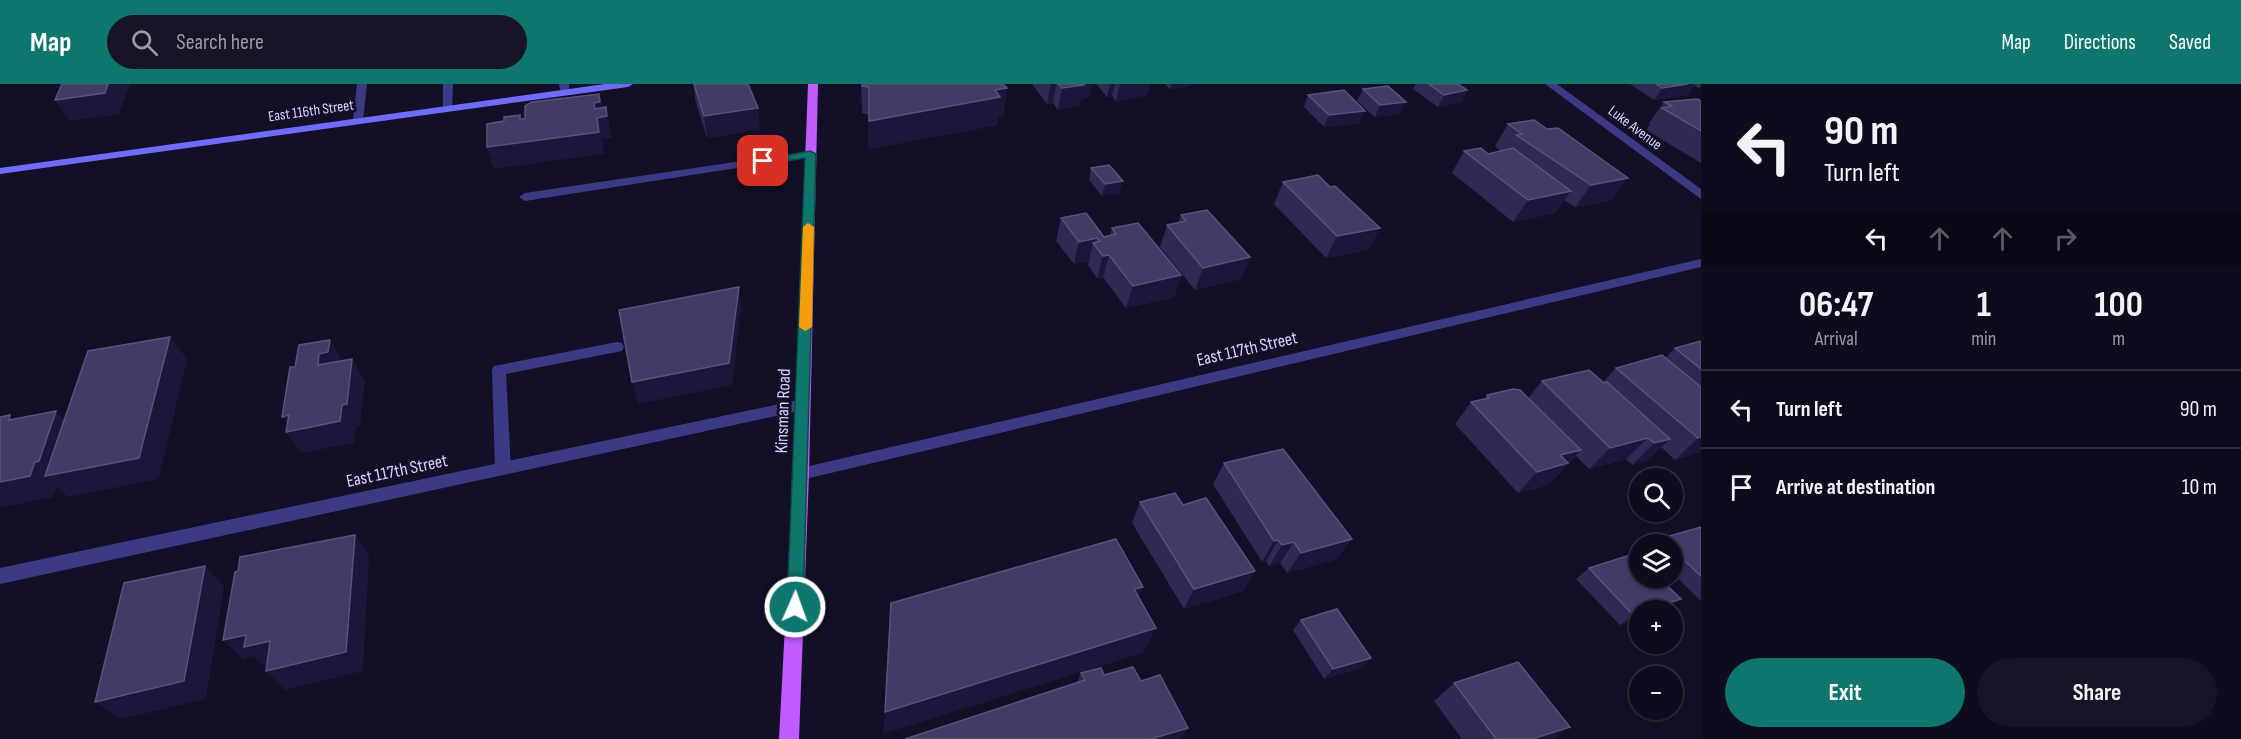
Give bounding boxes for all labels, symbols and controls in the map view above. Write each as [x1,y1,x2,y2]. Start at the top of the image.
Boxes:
search box [107,15,527,69]
text: Map [30,26,71,59]
icon: search [128,26,161,59]
text: Search here [176,29,264,56]
text: Map [2001,30,2031,55]
text: Directions [2064,30,2136,55]
text: Saved [2169,30,2211,55]
street label: East 116th Street [267,96,355,126]
street label: Luke Avenue [1604,102,1666,154]
text: 90 m [1824,106,1898,157]
icon: left [1725,108,1803,186]
pin [737,135,788,186]
icon: arrive [746,144,779,177]
text: Turn left [1824,157,1900,189]
icon: left [1860,222,1893,255]
icon: ahead [1923,222,1956,255]
icon: ahead [1986,222,2019,255]
icon: right [2049,222,2082,255]
text: 06:47 [1799,284,1873,327]
text: 1 [1977,284,1991,327]
text: 100 [2095,284,2143,327]
street label: East 117th Street [1195,327,1300,371]
text: Arrival [1815,327,1858,351]
text: min [1971,327,1996,351]
text: m [2112,327,2125,351]
street label: Kinsman Road [771,368,795,454]
icon: left [1725,393,1758,426]
text: Turn left [1776,396,1842,423]
text: 90 m [2180,396,2217,423]
street label: East 117th Street [345,450,450,492]
map controls [1629,468,1683,720]
button: search [1629,468,1683,522]
icon: arrive [1725,471,1758,504]
text: Arrive at destination [1776,474,1935,501]
text: 10 m [2182,474,2217,501]
button: layers [1629,534,1683,588]
position arrow [763,575,827,639]
button: + [1629,600,1683,654]
button: Exit [1725,658,1965,727]
button: Share [1977,658,2217,727]
button: − [1629,666,1683,720]

